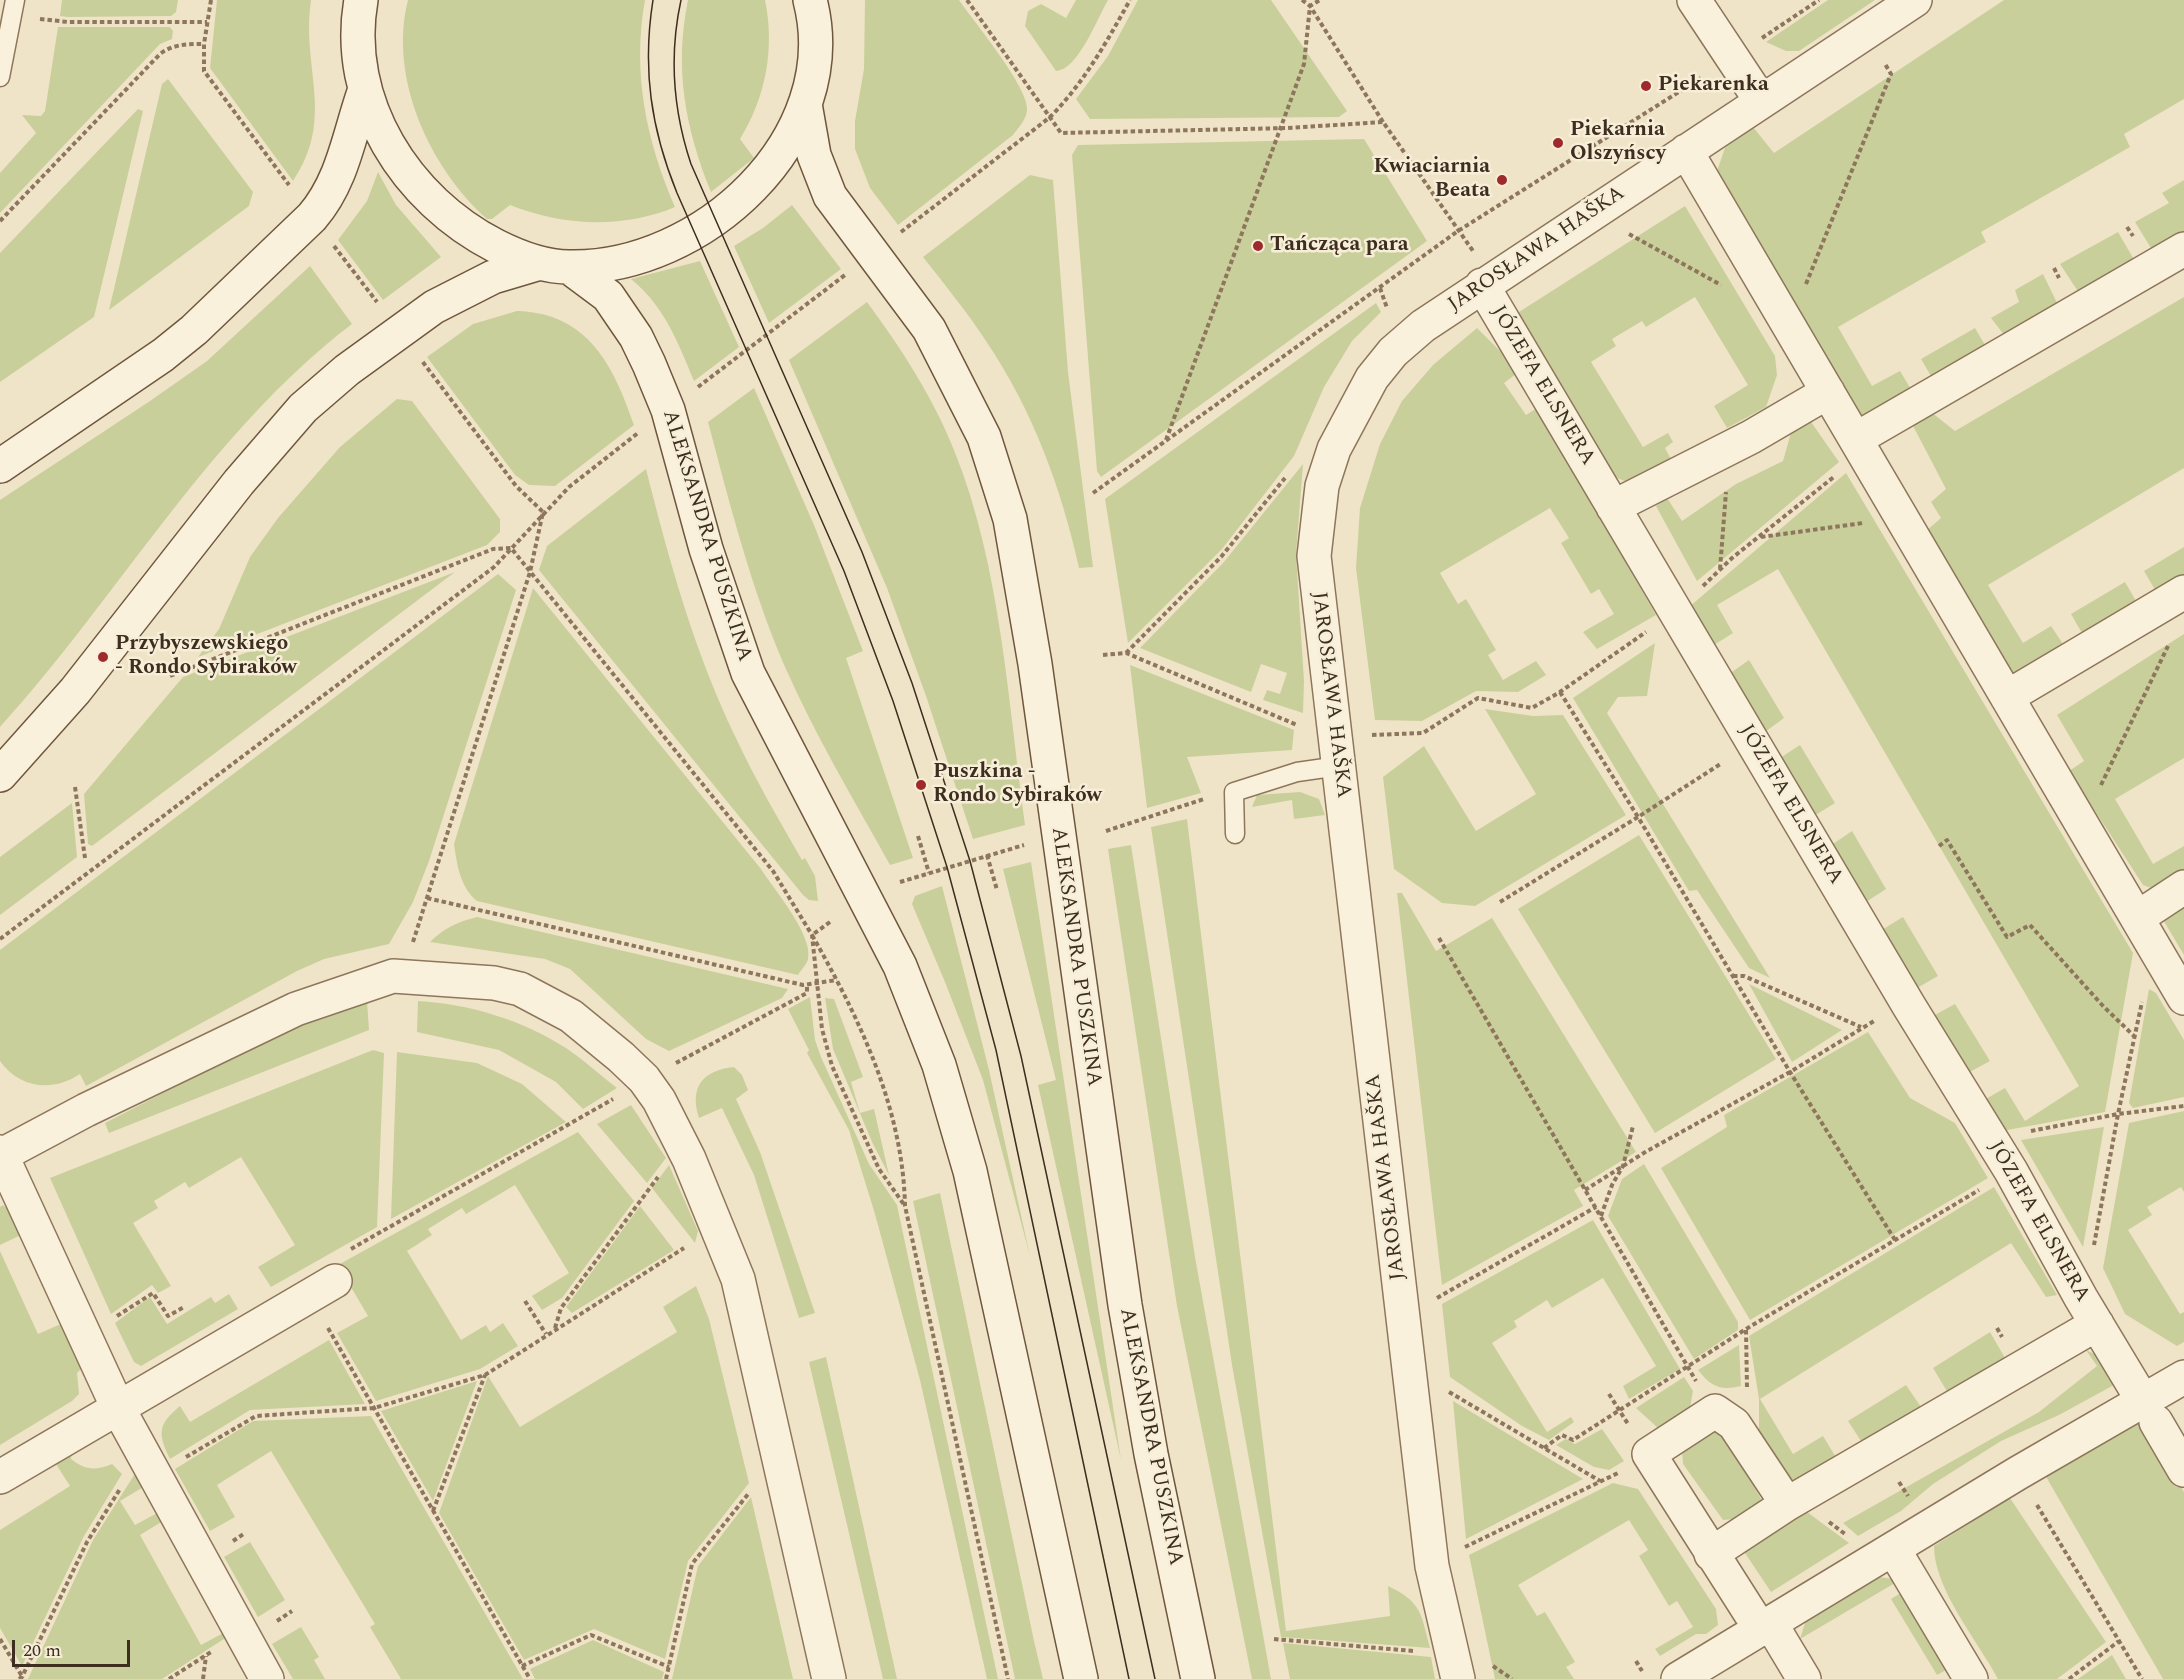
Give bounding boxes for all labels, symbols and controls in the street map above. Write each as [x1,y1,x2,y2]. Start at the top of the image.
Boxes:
place label: Piekarenka [1658,73,1769,99]
marker: Piekarenka [1639,79,1653,93]
place label: Piekarnia Olszyńscy [1570,118,1666,168]
marker: Piekarnia Olszyńscy [1551,136,1565,150]
place label: Kwiaciarnia Beata [1374,155,1490,205]
marker: Kwiaciarnia Beata [1495,173,1509,187]
street label: JAROSŁAWA HAŠKA [1444,181,1630,319]
place label: Tańcząca para [1270,233,1409,259]
marker: Tańcząca para [1251,239,1265,253]
street label: JÓZEFA ELSNERA [1484,302,1600,470]
street label: ALEKSANDRA PUSZKINA [656,407,756,665]
street label: JAROSŁAWA HAŠKA [1305,590,1355,800]
place label: Przybyszewskiego - Rondo Sybiraków [115,632,297,682]
marker: Przybyszewskiego - Rondo Sybiraków [96,650,110,664]
street label: JÓZEFA ELSNERA [1732,721,1848,889]
place label: Puszkina - Rondo Sybiraków [933,760,1102,810]
marker: Puszkina - Rondo Sybiraków [914,778,928,792]
street label: ALEKSANDRA PUSZKINA [1044,826,1106,1088]
street label: JAROSŁAWA HAŠKA [1362,1072,1412,1282]
street label: JÓZEFA ELSNERA [1982,1137,2094,1307]
street label: ALEKSANDRA PUSZKINA [1113,1306,1187,1568]
scale bar [15,1628,134,1666]
text: 20 m [23,1637,61,1664]

